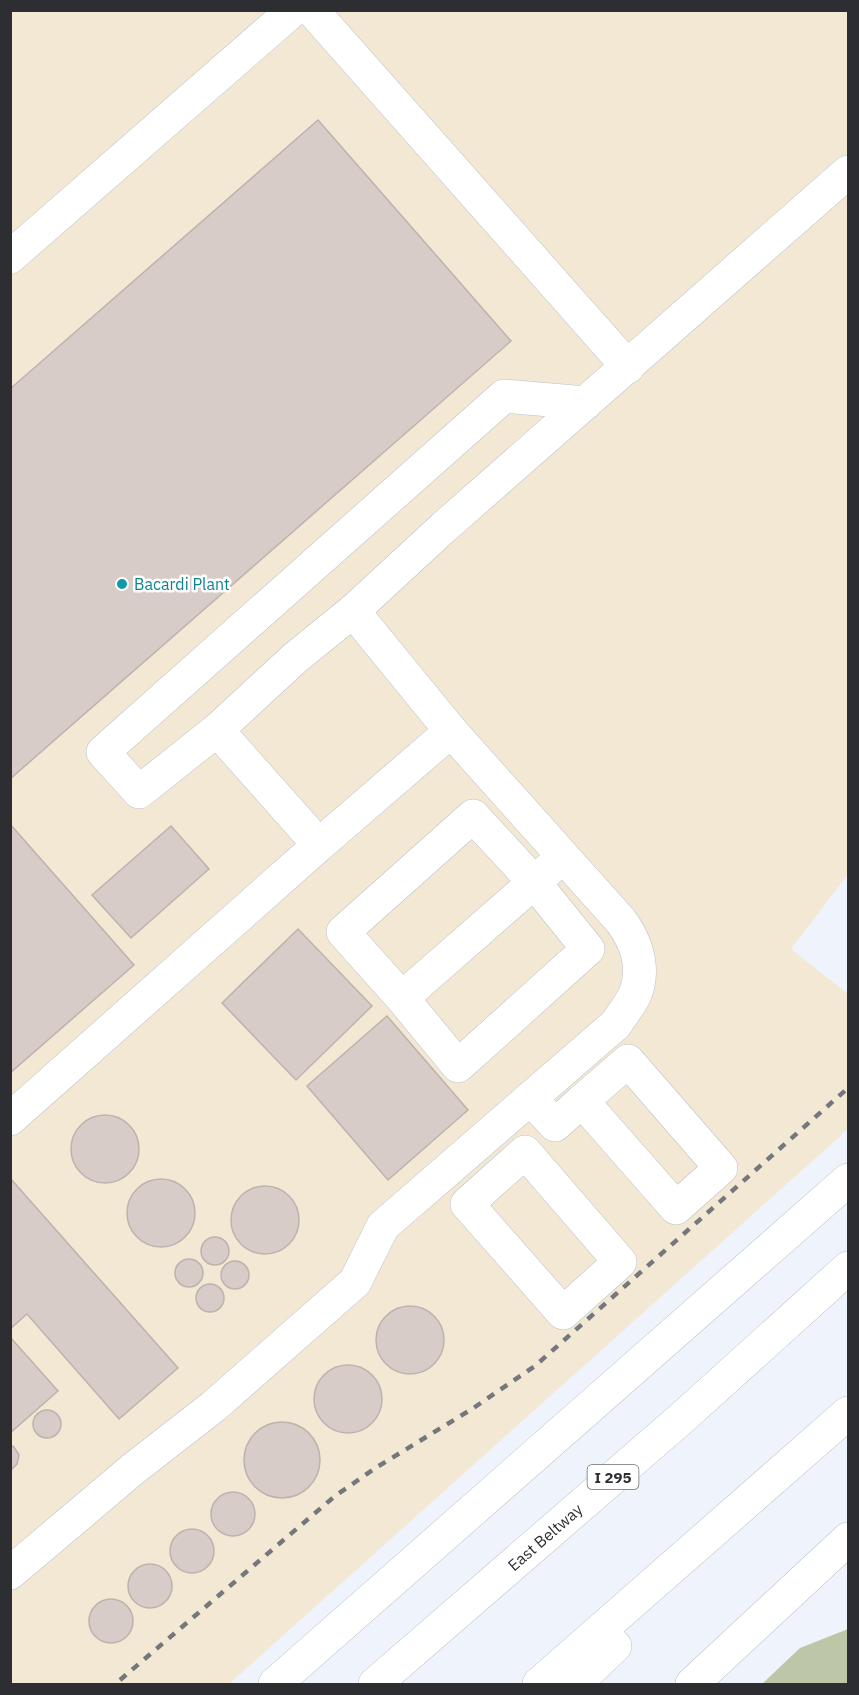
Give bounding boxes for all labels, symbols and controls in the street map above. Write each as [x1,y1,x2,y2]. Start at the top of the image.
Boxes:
place label: Bacardi Plant [134,574,230,594]
marker: Bacardi Plant [115,577,129,591]
road number: I 295 [588,1465,638,1489]
street label: East Beltway [503,1499,587,1575]

